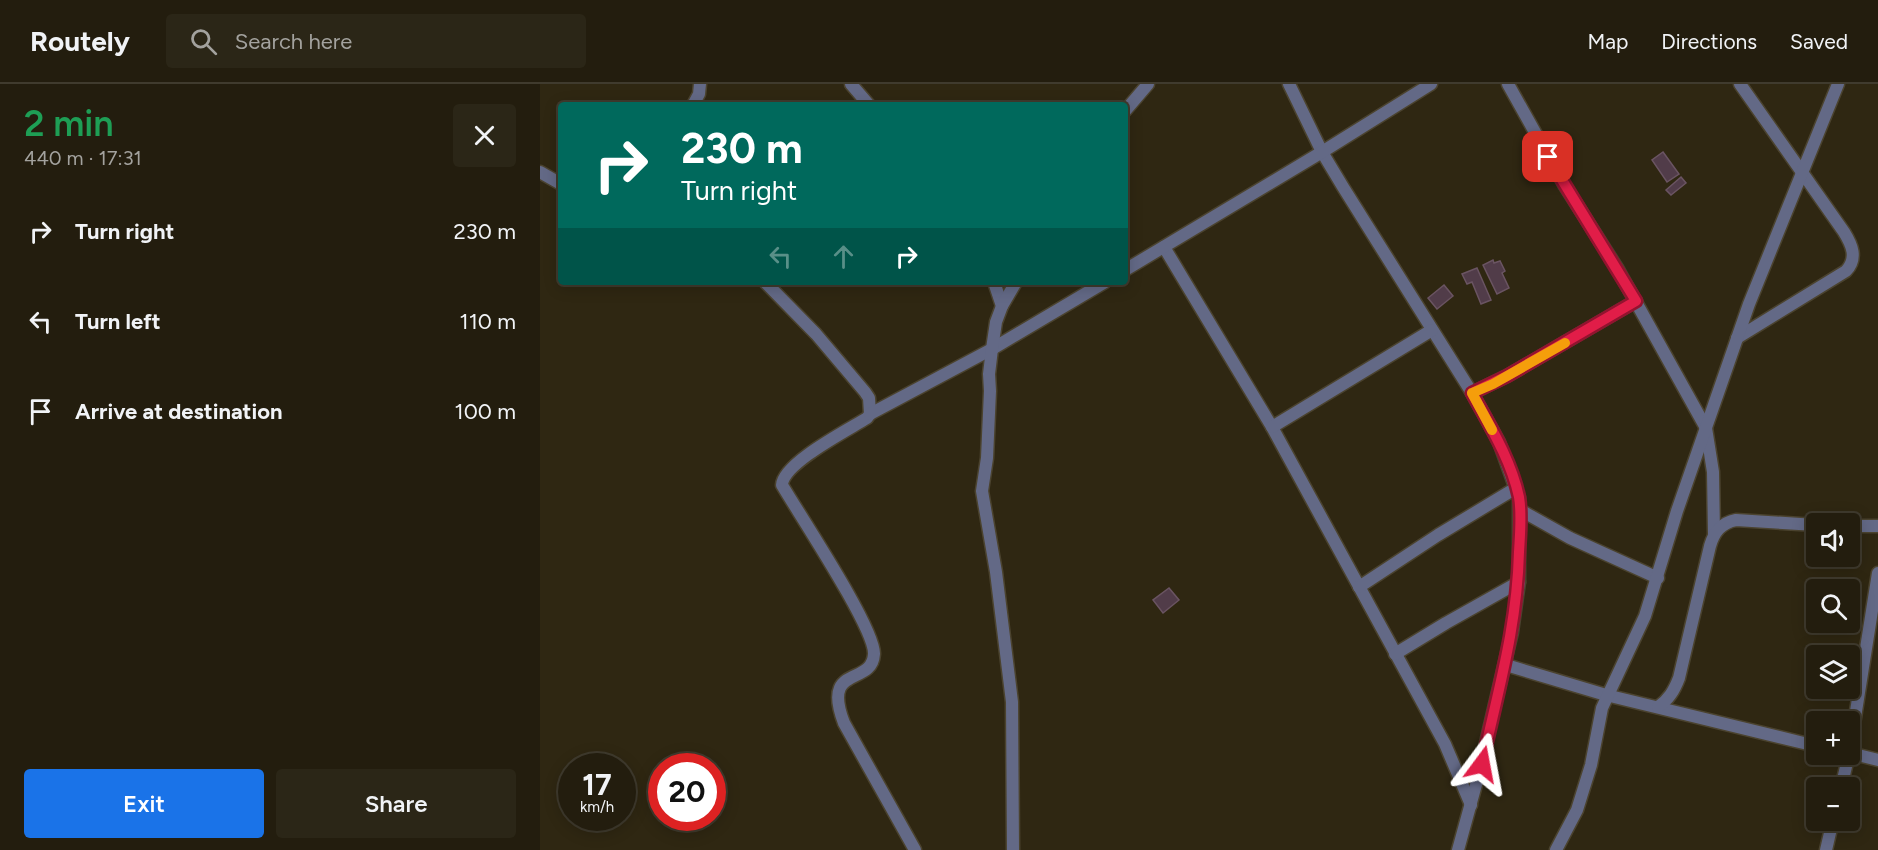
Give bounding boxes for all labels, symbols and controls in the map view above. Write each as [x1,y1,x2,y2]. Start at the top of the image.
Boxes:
search box [166,14,586,68]
text: Routely [30,24,130,58]
icon: search [187,25,220,58]
text: Search here [235,28,352,55]
text: Map [1587,29,1628,54]
text: Directions [1661,29,1757,54]
text: Saved [1790,29,1848,54]
text: 2 min [24,102,114,145]
button: close [453,104,516,167]
text: 230 m [681,123,803,174]
icon: right [582,126,660,204]
pin [1522,131,1573,182]
icon: arrive [1531,140,1564,173]
text: 440 m · 17:31 [24,146,142,170]
text: Turn right [681,174,797,207]
icon: right [24,215,57,248]
text: Turn right [75,218,174,245]
text: 230 m [453,218,516,245]
icon: left [764,240,797,273]
icon: ahead [827,240,860,273]
icon: right [890,240,923,273]
icon: left [24,305,57,338]
text: Turn left [75,308,161,335]
text: 110 m [460,308,516,335]
icon: arrive [24,395,57,428]
text: Arrive at destination [75,398,283,425]
text: 100 m [455,398,516,425]
map controls [1806,513,1860,831]
button: sound [1806,513,1860,567]
button: search [1806,579,1860,633]
button: layers [1806,645,1860,699]
button: + [1806,711,1860,765]
position arrow [1450,732,1514,796]
speed limit sign: 20 [648,753,726,831]
text: 17 [582,766,612,803]
button: Exit [24,769,264,838]
button: Share [276,769,516,838]
button: − [1806,777,1860,831]
text: km/h [580,798,614,816]

